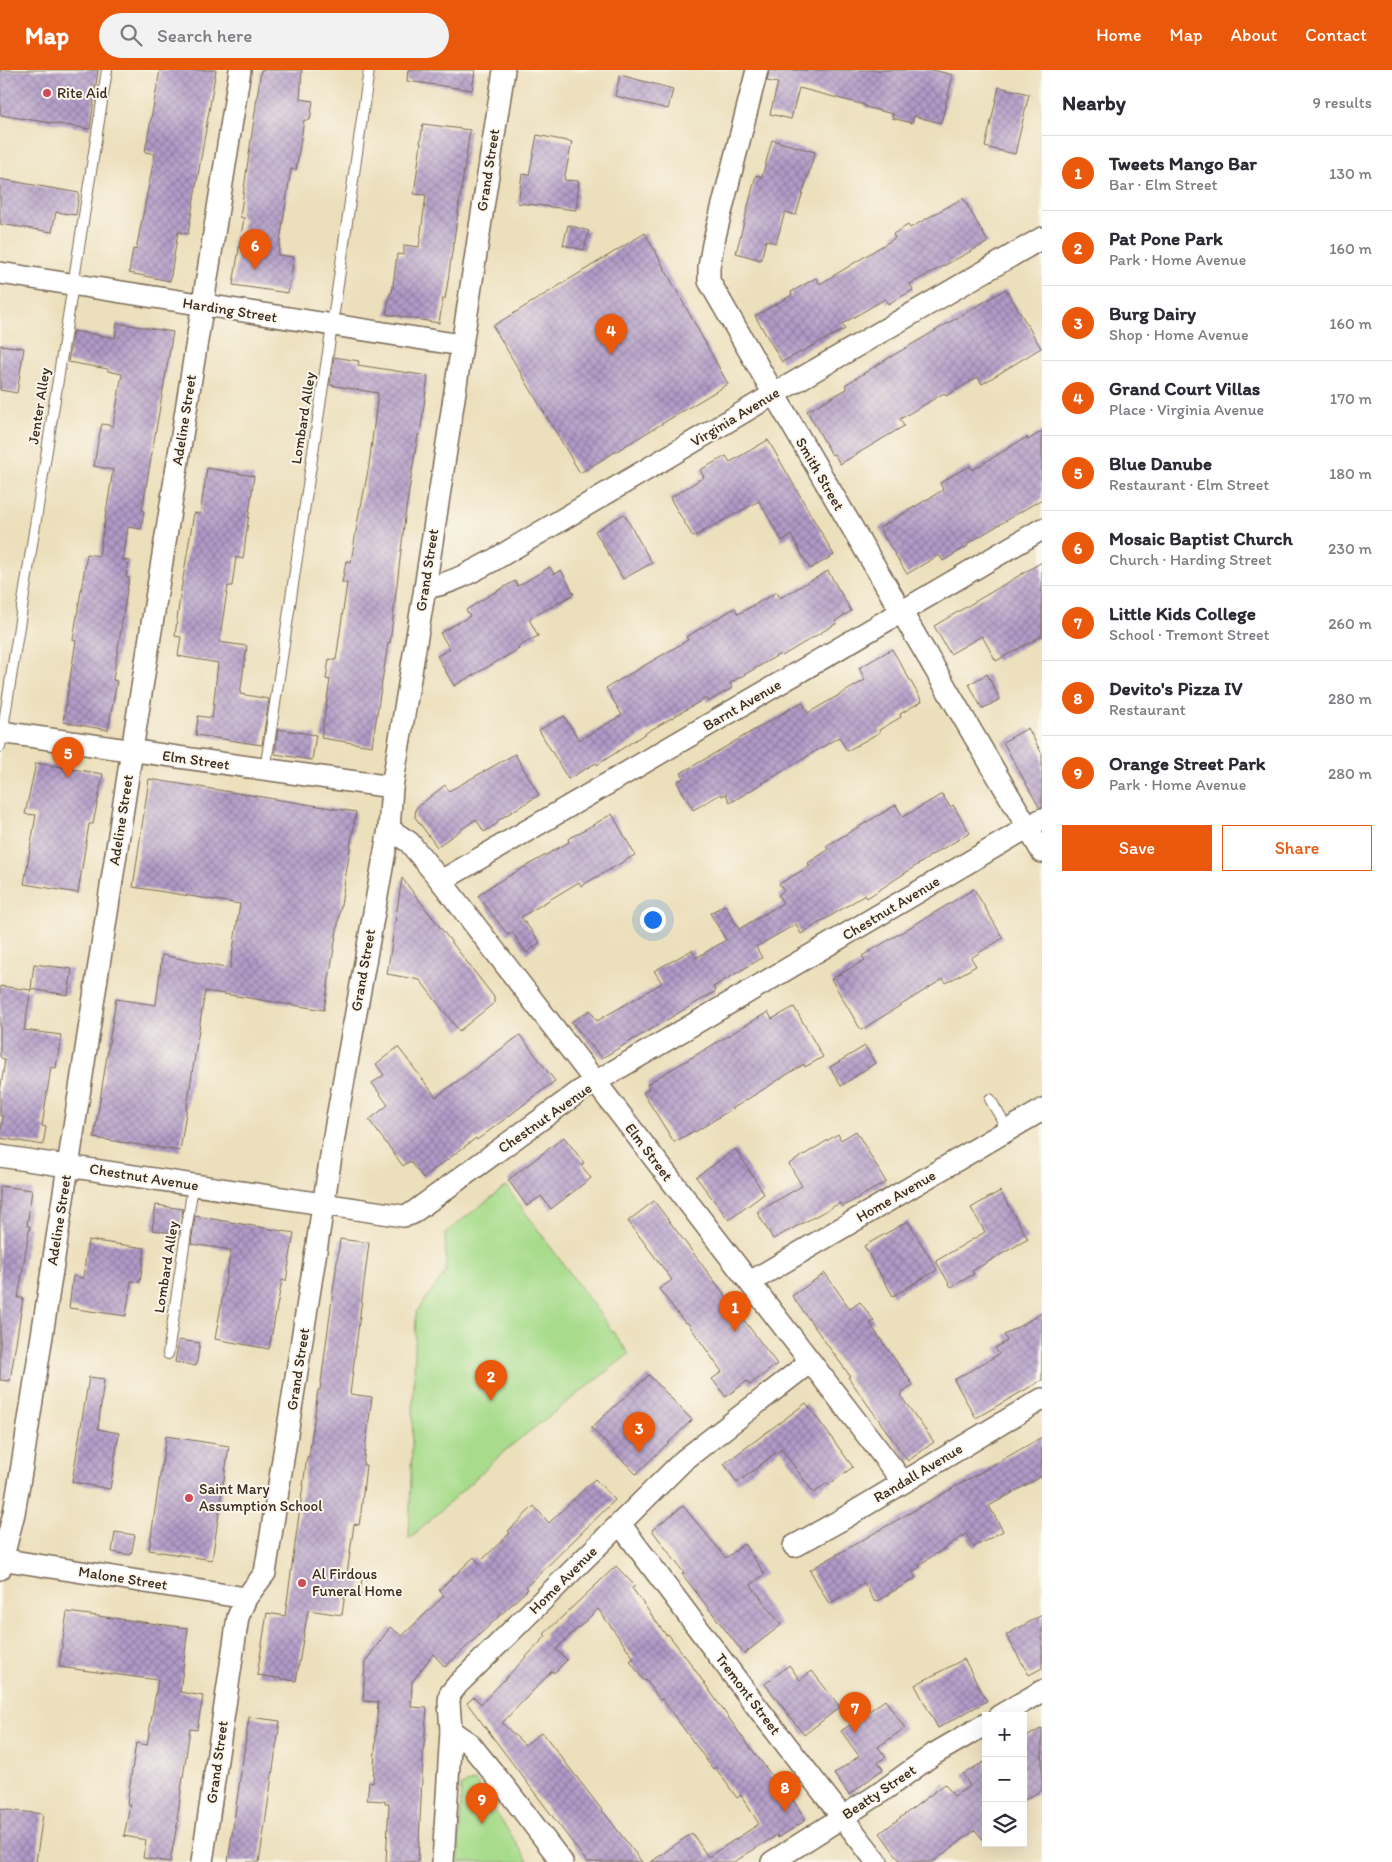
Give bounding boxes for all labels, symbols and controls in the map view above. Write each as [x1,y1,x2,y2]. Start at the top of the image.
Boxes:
search box [99,13,449,58]
text: Map [25,21,69,50]
icon: search [117,21,145,49]
text: Search here [157,24,252,47]
text: Home [1096,24,1142,46]
text: Map [1170,24,1203,46]
text: About [1231,24,1277,46]
text: Contact [1305,24,1367,46]
place label: Rite Aid [57,84,107,102]
marker: Rite Aid [41,87,53,99]
text: Nearby [1062,90,1126,115]
text: 9 results [1313,93,1372,112]
street label: Grand Street [473,127,503,213]
text: Tweets Mango Bar [1109,152,1257,175]
text: 1 [1074,164,1082,183]
text: 130 m [1329,164,1372,183]
text: Bar · Elm Street [1109,175,1217,194]
text: Pat Pone Park [1109,227,1223,250]
pin: 6 [239,229,271,270]
text: 2 [1074,239,1082,258]
text: 160 m [1329,239,1372,258]
text: Park · Home Avenue [1109,250,1246,269]
street label: Harding Street [181,294,279,326]
text: Burg Dairy [1109,302,1196,325]
pin: 4 [595,314,627,355]
text: 3 [1074,314,1082,333]
text: 160 m [1329,314,1372,333]
text: Shop · Home Avenue [1109,325,1249,344]
street label: Jenter Alley [24,366,54,446]
street label: Lombard Alley [287,371,319,465]
street label: Adeline Street [168,373,200,467]
text: Grand Court Villas [1109,377,1260,400]
street label: Virginia Avenue [687,383,783,451]
text: 4 [1073,389,1083,408]
text: 170 m [1330,389,1372,408]
text: Place · Virginia Avenue [1109,400,1264,419]
street label: Smith Street [792,434,848,514]
text: Blue Danube [1109,452,1212,475]
text: 5 [1074,464,1082,483]
text: 180 m [1329,464,1372,483]
text: Restaurant · Elm Street [1109,475,1269,494]
street label: Grand Street [412,527,442,613]
text: Mosaic Baptist Church [1109,527,1293,550]
text: 6 [1074,539,1082,558]
text: 230 m [1328,539,1372,558]
text: Church · Harding Street [1109,550,1272,569]
text: Little Kids College [1109,602,1256,625]
text: 7 [1074,614,1082,633]
text: 260 m [1328,614,1372,633]
text: School · Tremont Street [1109,625,1270,644]
street label: Barnt Avenue [700,675,784,735]
text: Devito's Pizza IV [1109,677,1243,700]
text: 8 [1074,689,1082,708]
text: 280 m [1328,689,1372,708]
text: Restaurant [1109,700,1186,719]
pin: 5 [52,737,84,778]
street label: Elm Street [161,746,231,774]
text: Orange Street Park [1109,752,1265,775]
text: 9 [1074,764,1082,783]
text: 280 m [1328,764,1372,783]
street label: Adeline Street [105,773,137,867]
text: Park · Home Avenue [1109,775,1246,794]
button: Save [1062,825,1212,871]
button: Share [1222,825,1372,871]
street label: Chestnut Avenue [839,872,943,944]
your location [640,907,666,933]
street label: Grand Street [347,927,379,1013]
street label: Chestnut Avenue [495,1079,595,1157]
street label: Elm Street [621,1119,677,1185]
street label: Chestnut Avenue [88,1159,200,1195]
street label: Home Avenue [853,1166,939,1226]
street label: Adeline Street [43,1173,75,1267]
street label: Lombard Alley [150,1220,182,1314]
pin: 1 [719,1291,751,1332]
street label: Grand Street [283,1326,313,1412]
pin: 2 [475,1360,507,1401]
pin: 3 [623,1412,655,1453]
street label: Randall Avenue [870,1439,966,1507]
place label: Saint Mary Assumption School [199,1480,323,1515]
marker: Saint Mary Assumption School [183,1492,195,1504]
street label: Home Avenue [525,1542,601,1618]
street label: Malone Street [77,1562,169,1594]
place label: Al Firdous Funeral Home [312,1565,402,1600]
marker: Al Firdous Funeral Home [296,1577,308,1589]
street label: Tremont Street [711,1650,785,1739]
pin: 7 [839,1692,871,1733]
map controls [982,1712,1027,1847]
button: + [982,1712,1027,1757]
street label: Grand Street [202,1719,232,1804]
button: − [982,1757,1027,1802]
street label: Beatty Street [839,1761,920,1823]
pin: 8 [769,1771,801,1812]
pin: 9 [466,1783,498,1824]
button: layers [982,1802,1027,1847]

